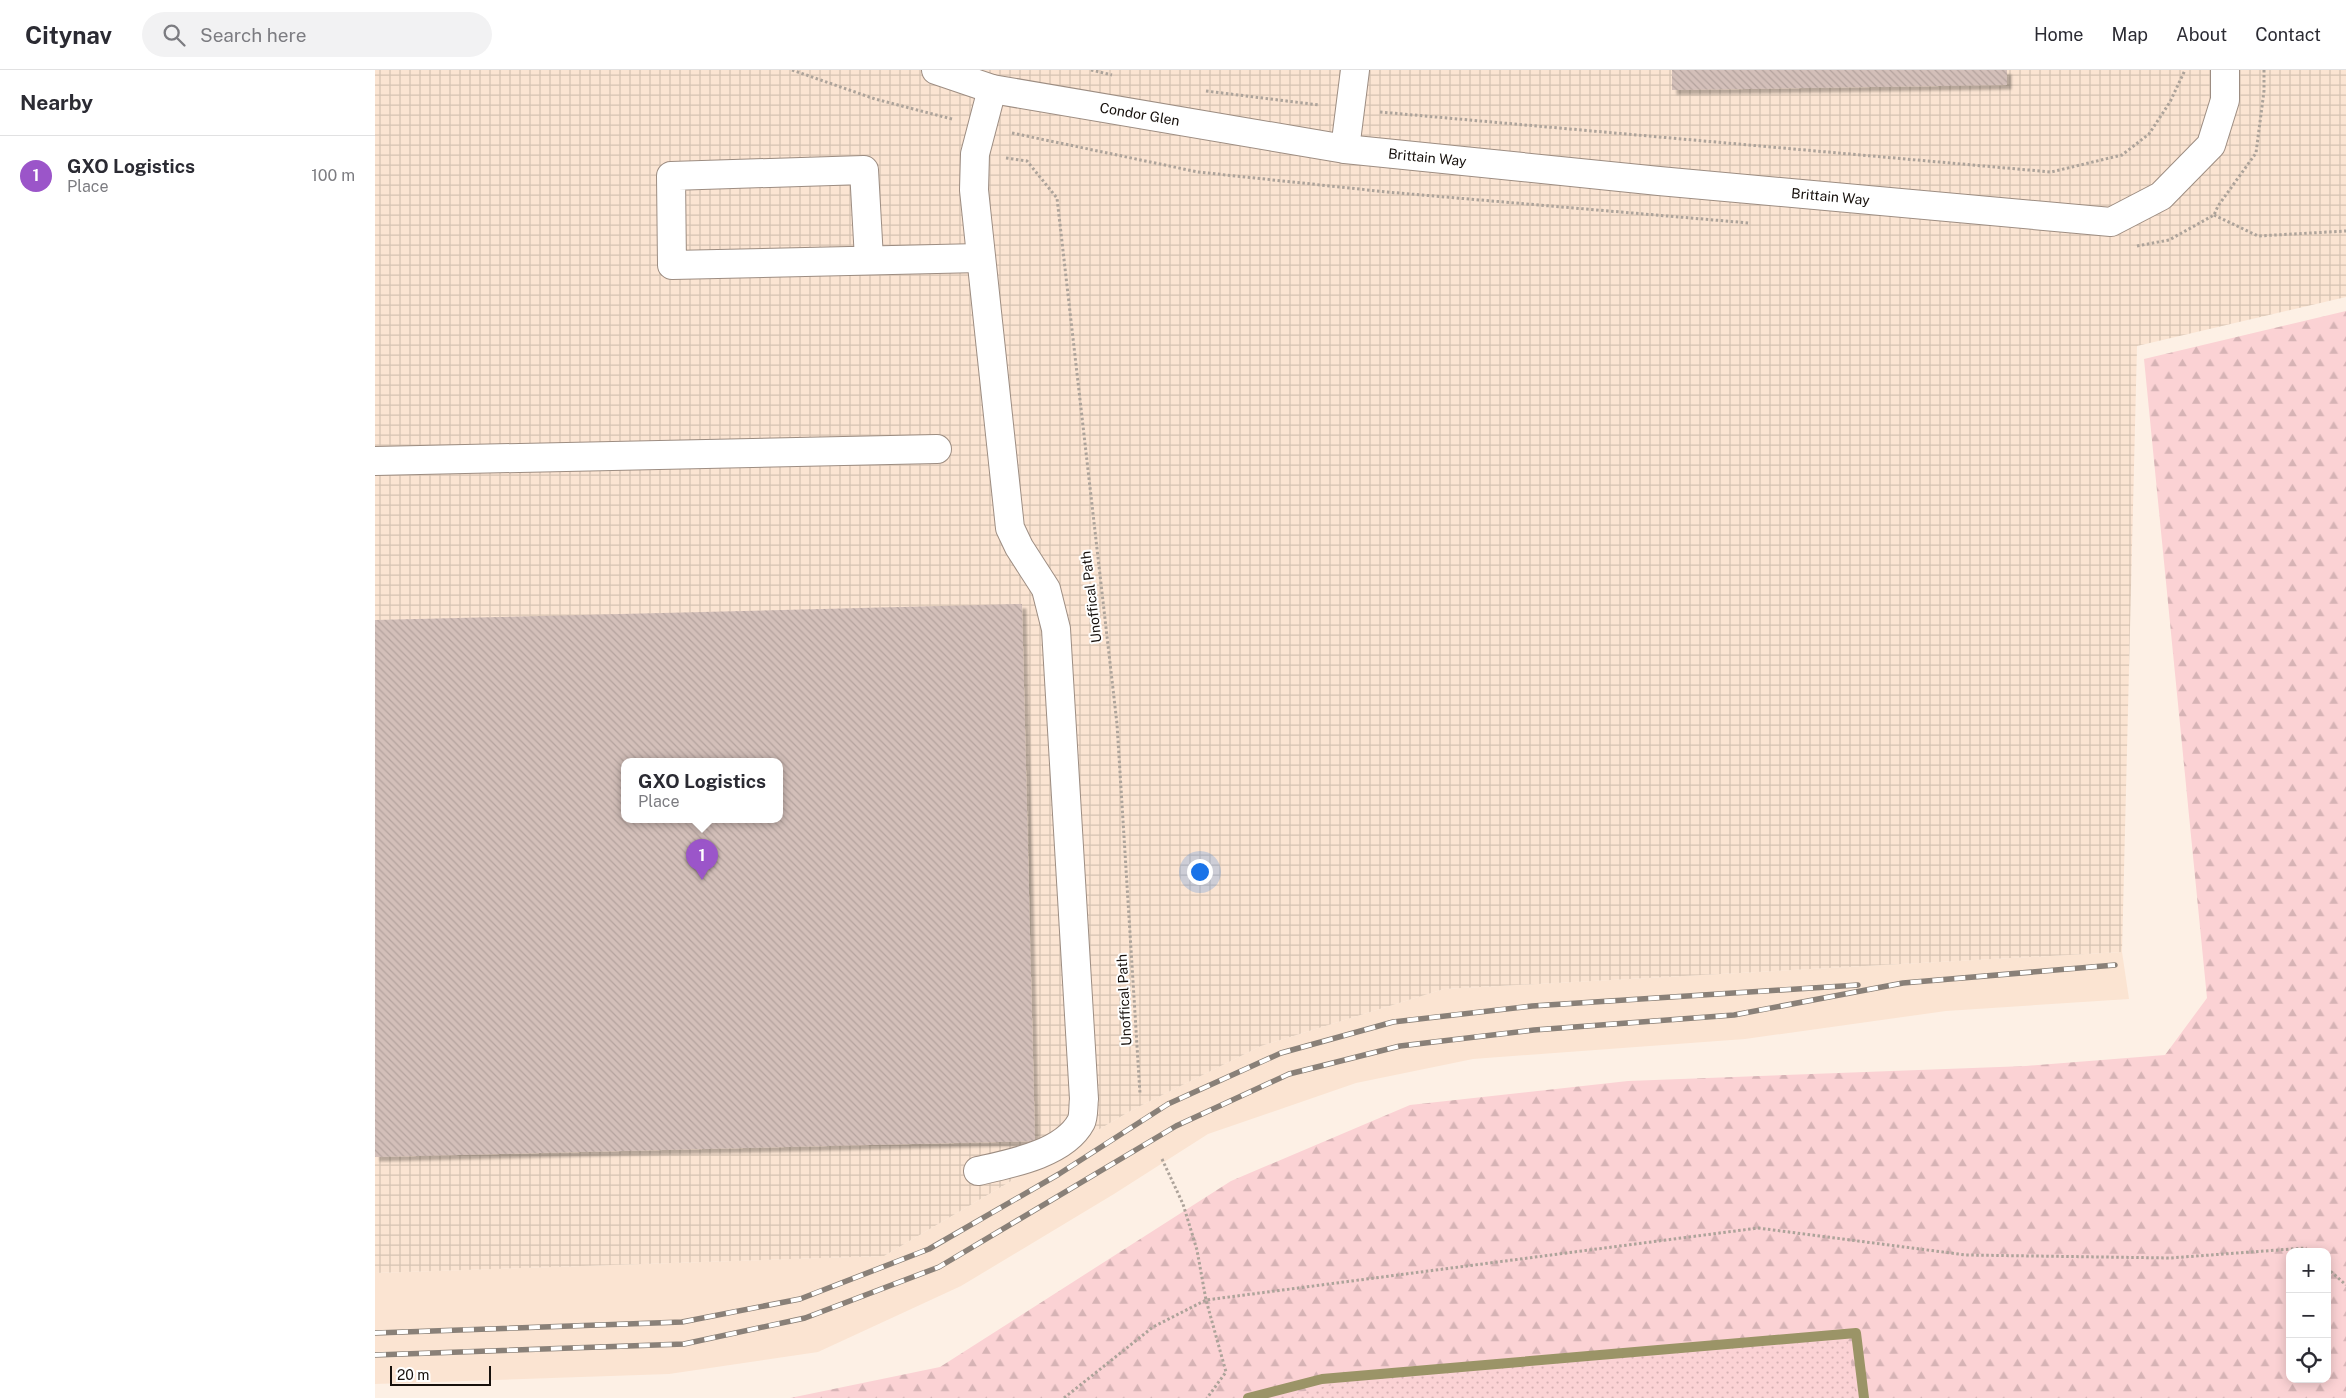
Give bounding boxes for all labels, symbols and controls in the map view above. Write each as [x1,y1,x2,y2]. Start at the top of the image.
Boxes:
search box [142,12,492,57]
text: Citynav [25,21,112,49]
icon: search [160,21,188,49]
text: Search here [200,24,307,46]
text: Home [2034,24,2084,45]
text: Map [2112,24,2148,45]
text: About [2176,24,2227,45]
text: Contact [2255,24,2321,45]
text: Nearby [20,90,93,115]
street label: Condor Glen [1098,99,1181,129]
street label: Brittain Way [1387,145,1468,169]
text: GXO Logistics [67,155,195,177]
text: 1 [33,166,39,185]
text: 100 m [311,166,355,185]
text: Place [67,177,109,196]
street label: Brittain Way [1791,185,1871,208]
street label: Unoffical Path [1077,550,1105,644]
popup [621,758,783,823]
text: GXO Logistics [638,770,766,792]
text: Place [638,792,680,811]
pin: 1 [686,839,718,880]
your location [1187,859,1213,885]
street label: Unoffical Path [1114,954,1134,1046]
map controls [2286,1248,2331,1383]
button: + [2286,1248,2331,1293]
button: − [2286,1293,2331,1338]
button: locate [2286,1338,2331,1383]
scale bar [390,1363,491,1386]
text: 20 m [397,1367,429,1383]

